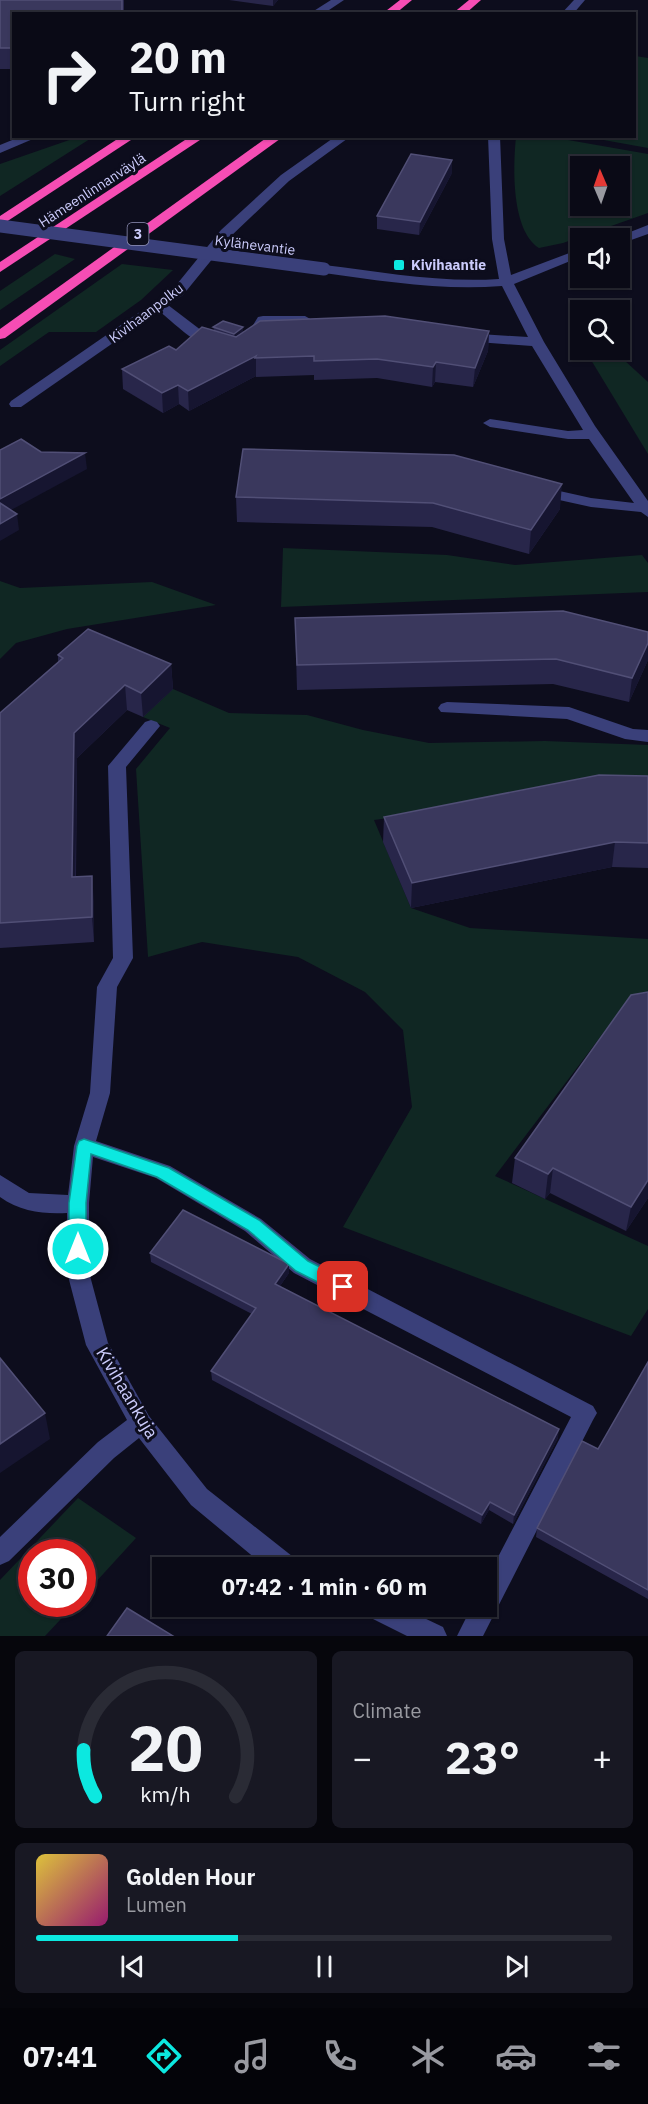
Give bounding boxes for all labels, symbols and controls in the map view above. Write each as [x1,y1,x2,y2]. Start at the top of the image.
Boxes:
text: 20 m [129,30,227,85]
icon: right [30,36,108,114]
text: Turn right [129,83,246,118]
street label: Hämeenlinnanväylä [35,148,149,231]
north arrow [570,156,630,216]
map controls [570,156,630,360]
road number: 3 [128,223,148,245]
button: sound [570,228,630,288]
street label: Kylänevantie [214,231,297,259]
place label: Kivihaantie [411,256,486,274]
marker: Kivihaantie [392,258,406,272]
street label: Kivihaanpolku [105,279,187,347]
button: search [570,300,630,360]
position arrow [46,1217,110,1281]
pin [317,1261,368,1312]
icon: arrive [326,1270,359,1303]
street label: Kivihaankuja [91,1343,164,1443]
speed limit sign: 30 [18,1539,96,1617]
text: 07:42 · 1 min · 60 m [222,1572,427,1601]
text: Climate [353,1697,421,1724]
text: 20 [128,1707,203,1788]
text: 23° [445,1728,520,1786]
text: − [353,1736,372,1779]
text: + [592,1736,612,1779]
text: km/h [141,1780,191,1808]
text: Golden Hour [126,1862,255,1891]
text: Lumen [126,1891,187,1918]
icon: previous [116,1950,149,1983]
icon: pause [308,1950,341,1983]
icon: next [500,1950,533,1983]
icon: directions [143,2035,185,2077]
icon: music [231,2035,273,2077]
icon: phone [319,2035,361,2077]
icon: climate [407,2035,449,2077]
icon: car [495,2035,537,2077]
icon: filters [583,2035,625,2077]
text: 07:41 [23,2039,97,2074]

